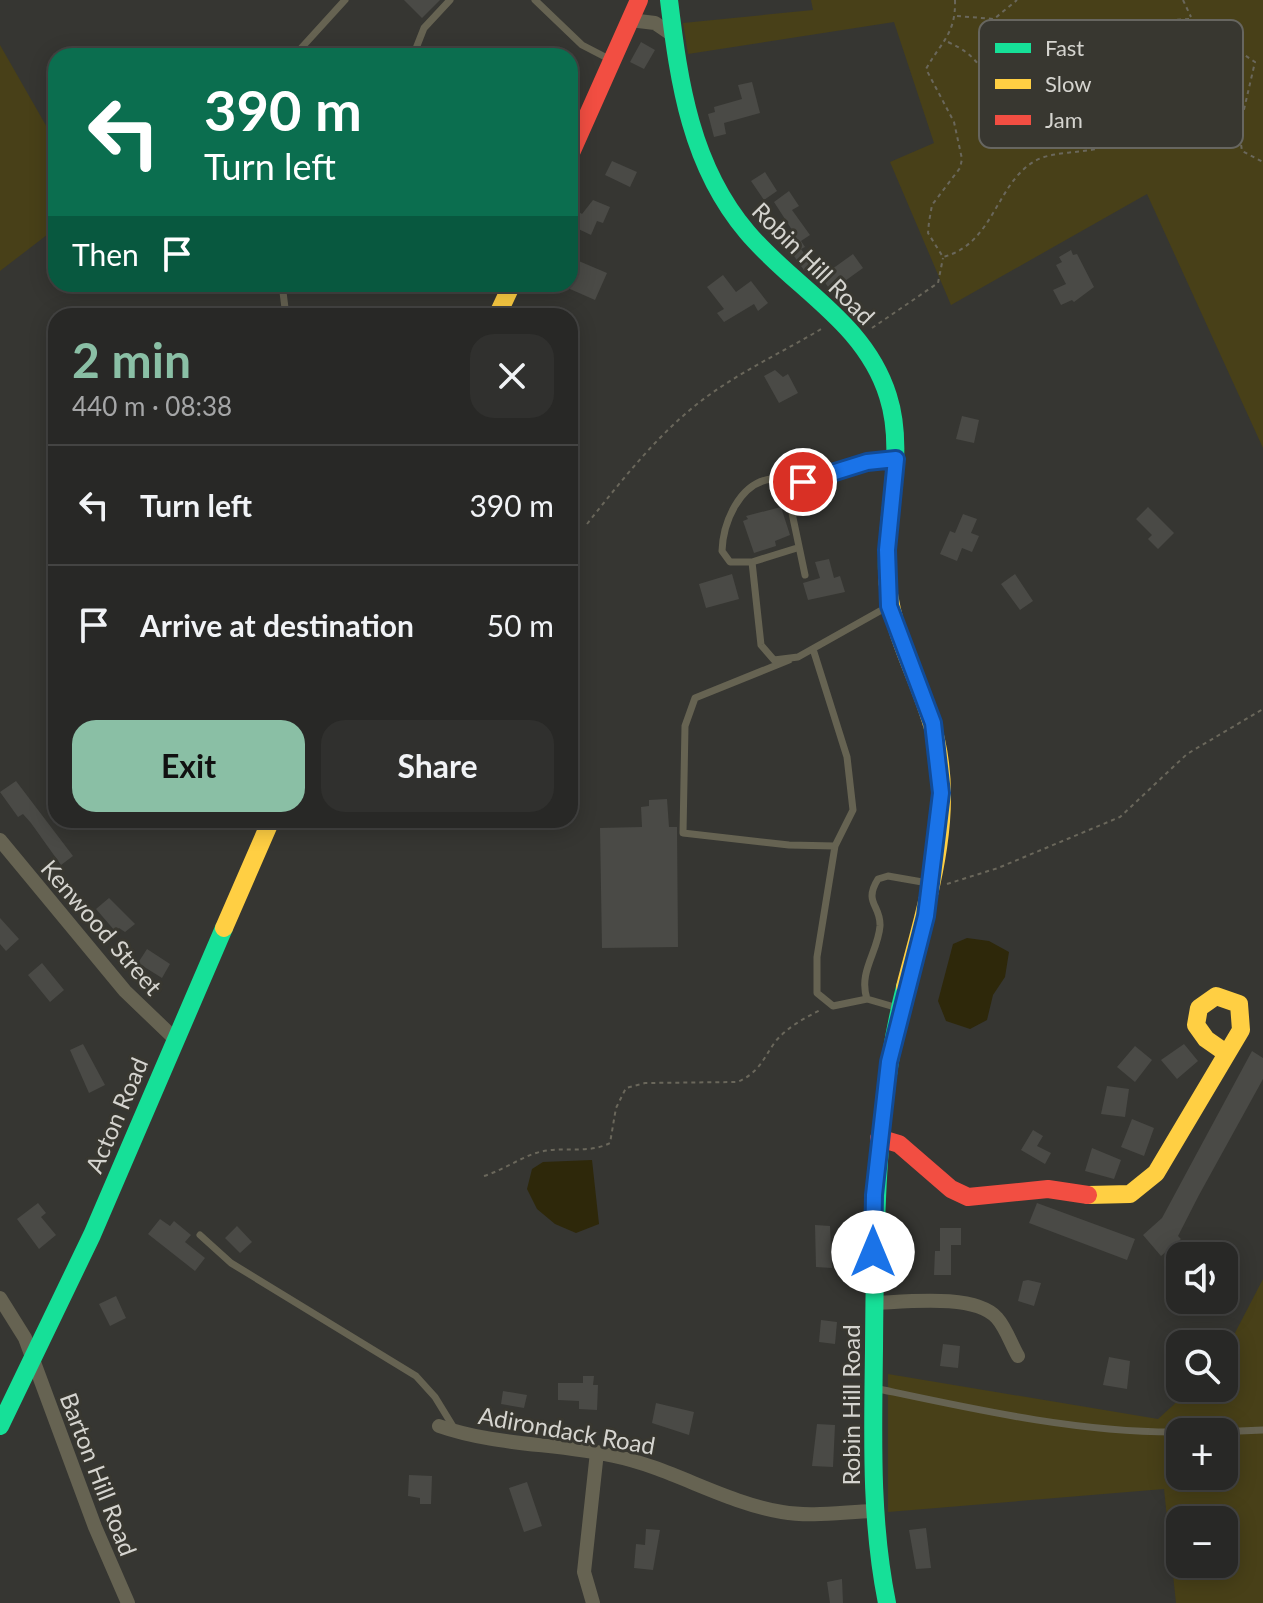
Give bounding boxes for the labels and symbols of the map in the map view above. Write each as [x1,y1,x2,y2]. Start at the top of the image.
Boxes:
legend [979,20,1243,148]
text: Fast [1045,34,1084,61]
text: Slow [1045,70,1092,97]
text: Jam [1045,106,1083,133]
street label: Robin Hill Road [747,196,881,330]
pin [769,448,837,516]
street label: Kenwood Street [35,853,169,1001]
street label: Acton Road [79,1053,153,1177]
position arrow [831,1210,915,1294]
street label: Robin Hill Road [836,1324,865,1486]
street label: Barton Hill Road [55,1388,143,1560]
street label: Adirondack Road [476,1400,658,1460]

